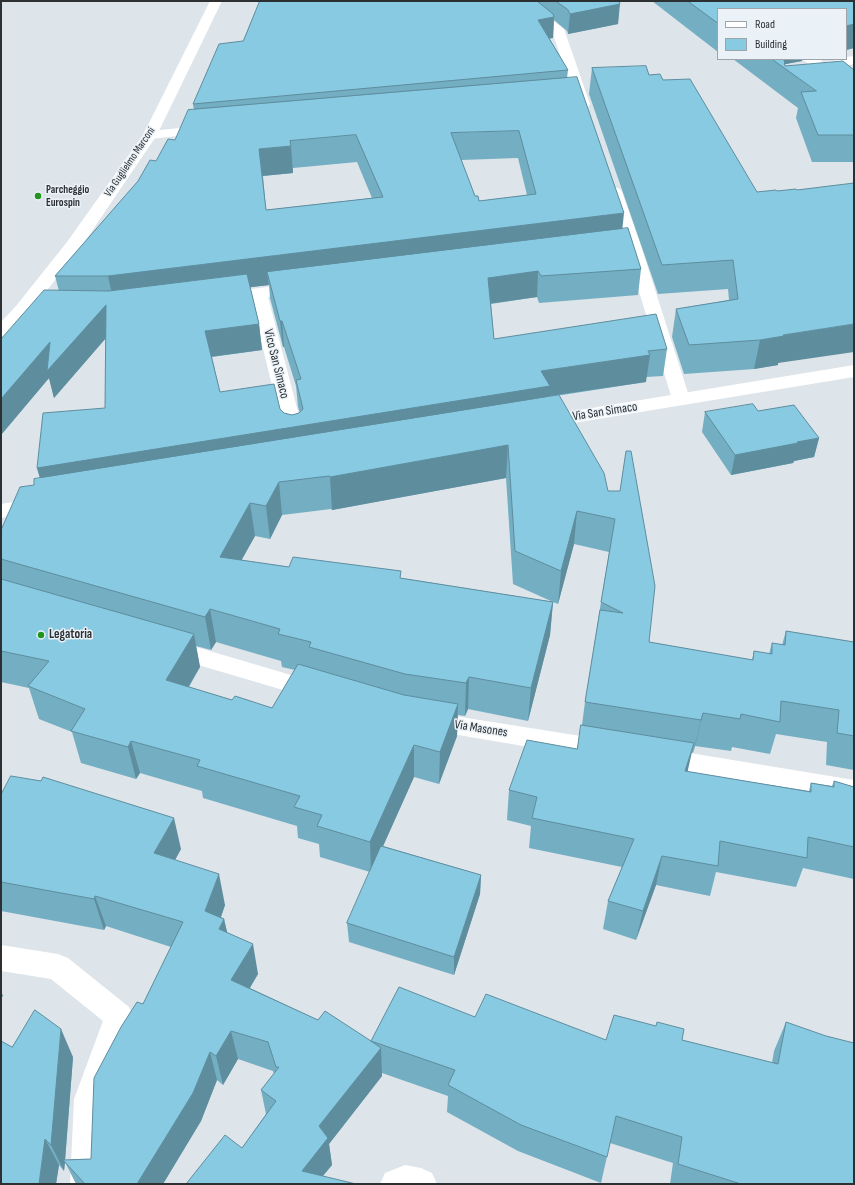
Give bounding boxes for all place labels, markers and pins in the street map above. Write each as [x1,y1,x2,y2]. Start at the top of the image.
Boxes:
place label: Parcheggio Eurospin [46,183,89,209]
marker: Parcheggio Eurospin [33,191,43,201]
place label: Legatoria [49,627,92,643]
marker: Legatoria [36,630,46,640]

